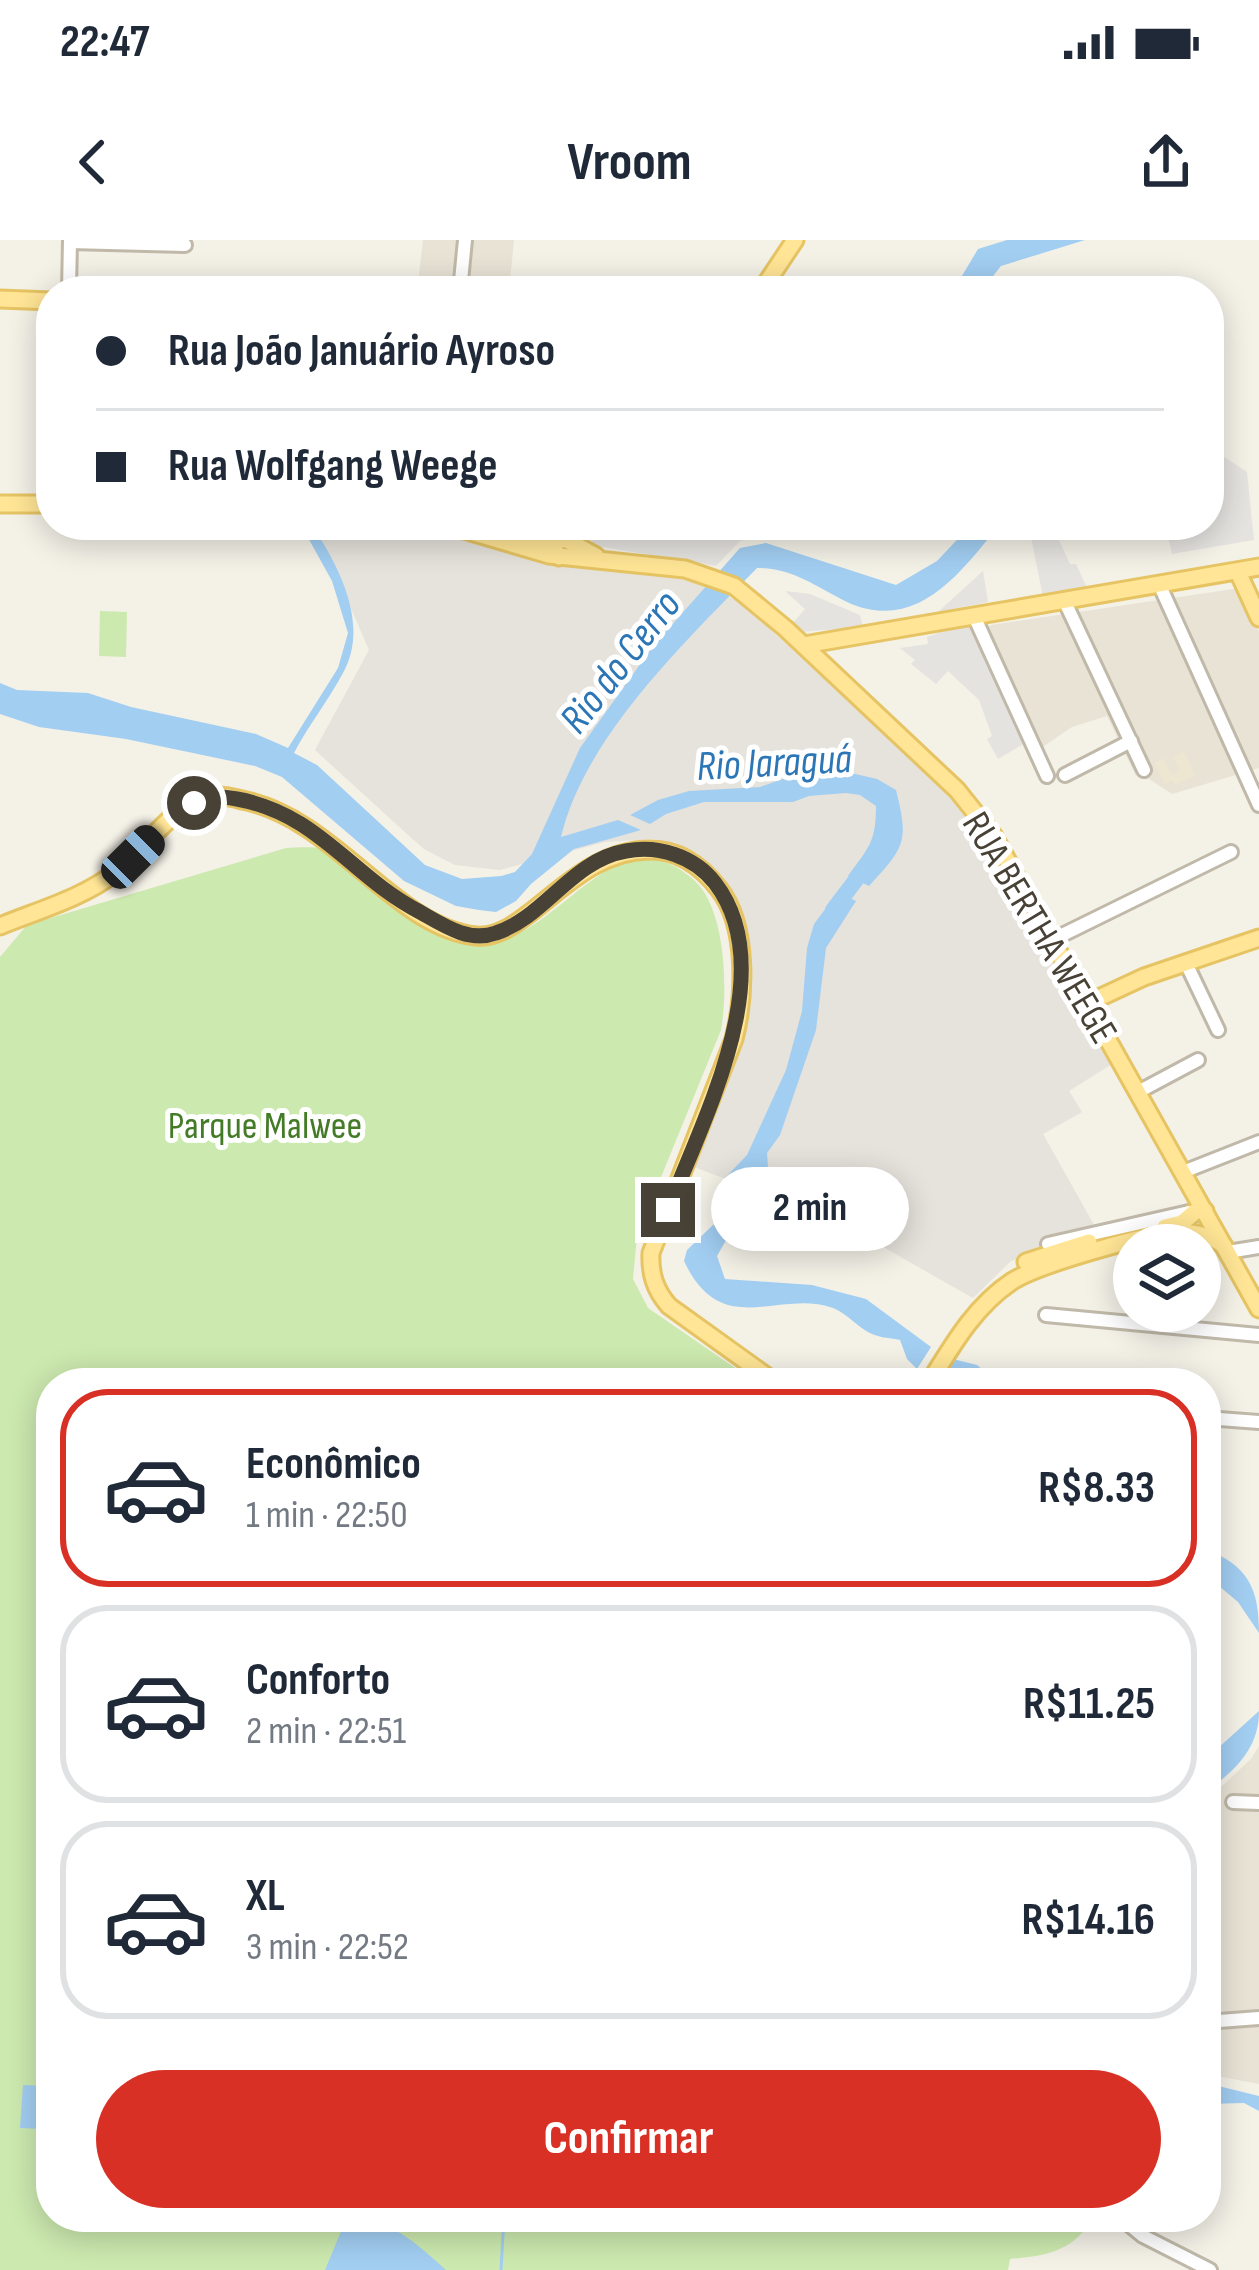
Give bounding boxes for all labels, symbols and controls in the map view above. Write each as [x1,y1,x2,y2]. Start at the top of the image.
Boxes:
text: 22:47 [60,15,149,70]
icon: back [60,129,126,195]
icon: share [1133,129,1199,195]
text: Vroom [567,130,692,195]
text: Rua João Januário Ayroso [168,324,555,379]
text: Rua Wolfgang Weege [168,439,497,494]
water label: Rio do Cerro [549,581,693,744]
water label: Rio Jaraguá [695,734,853,793]
route start [167,776,221,830]
street label: RUA BERTHA WEEGE [951,804,1126,1053]
car [95,819,171,895]
park label: Parque Malwee [168,1103,362,1150]
callout: 2 min [710,1168,908,1252]
route end [641,1183,695,1237]
text: 2 min [773,1185,847,1232]
map controls [1113,1224,1221,1332]
button: layers [1113,1224,1221,1332]
icon: car [102,1434,210,1542]
text: Econômico [246,1437,421,1492]
text: R$8.33 [1038,1461,1155,1516]
text: 1 min · 22:50 [246,1492,408,1539]
icon: car [102,1650,210,1758]
text: Conforto [246,1653,390,1708]
text: R$11.25 [1023,1677,1155,1732]
text: 2 min · 22:51 [246,1708,406,1755]
icon: car [102,1866,210,1974]
text: XL [246,1869,285,1924]
text: R$14.16 [1022,1893,1155,1948]
text: 3 min · 22:52 [246,1924,409,1971]
button: Confirmar [96,2070,1161,2208]

